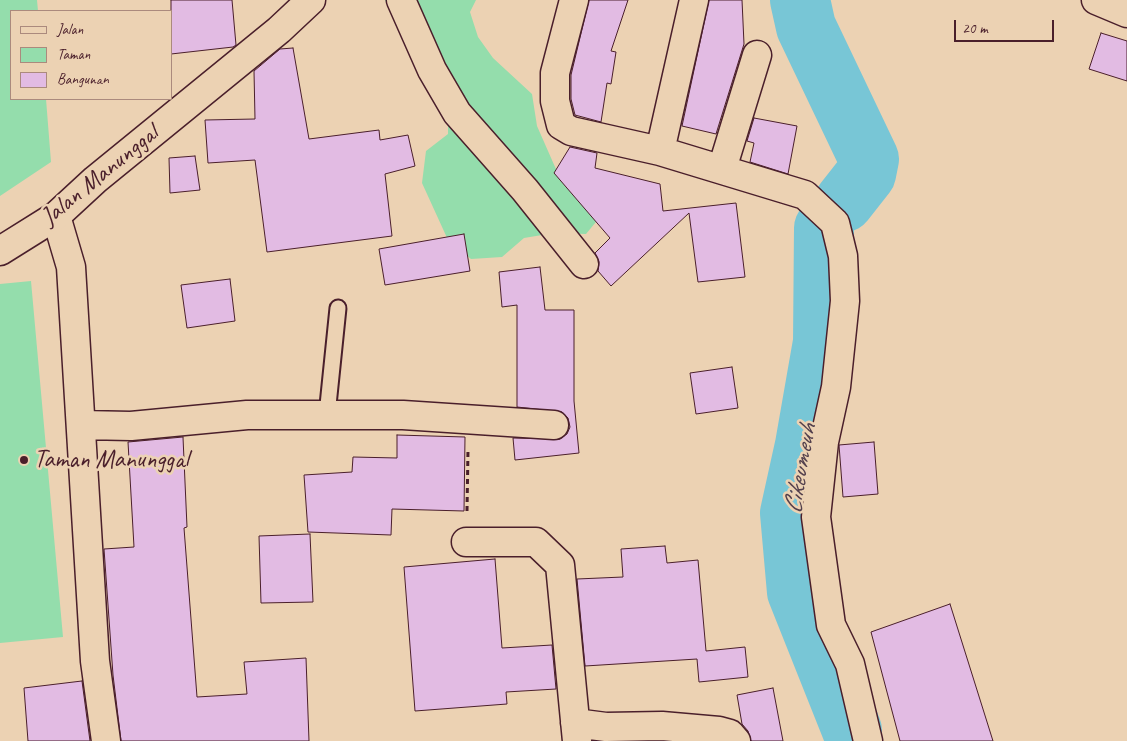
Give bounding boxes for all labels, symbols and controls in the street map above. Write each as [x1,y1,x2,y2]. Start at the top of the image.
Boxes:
legend [10,10,172,100]
scale bar [957,10,1057,42]
text: 20 m [962,19,988,38]
text: Jalan [57,20,83,39]
text: Taman [57,45,90,64]
text: Bangunan [57,70,109,89]
street label: Jalan Manunggal [35,119,165,233]
water label: Cikeumeuh [778,422,824,516]
place label: Taman Manunggal [34,445,188,475]
marker: Taman Manunggal [18,454,30,466]

